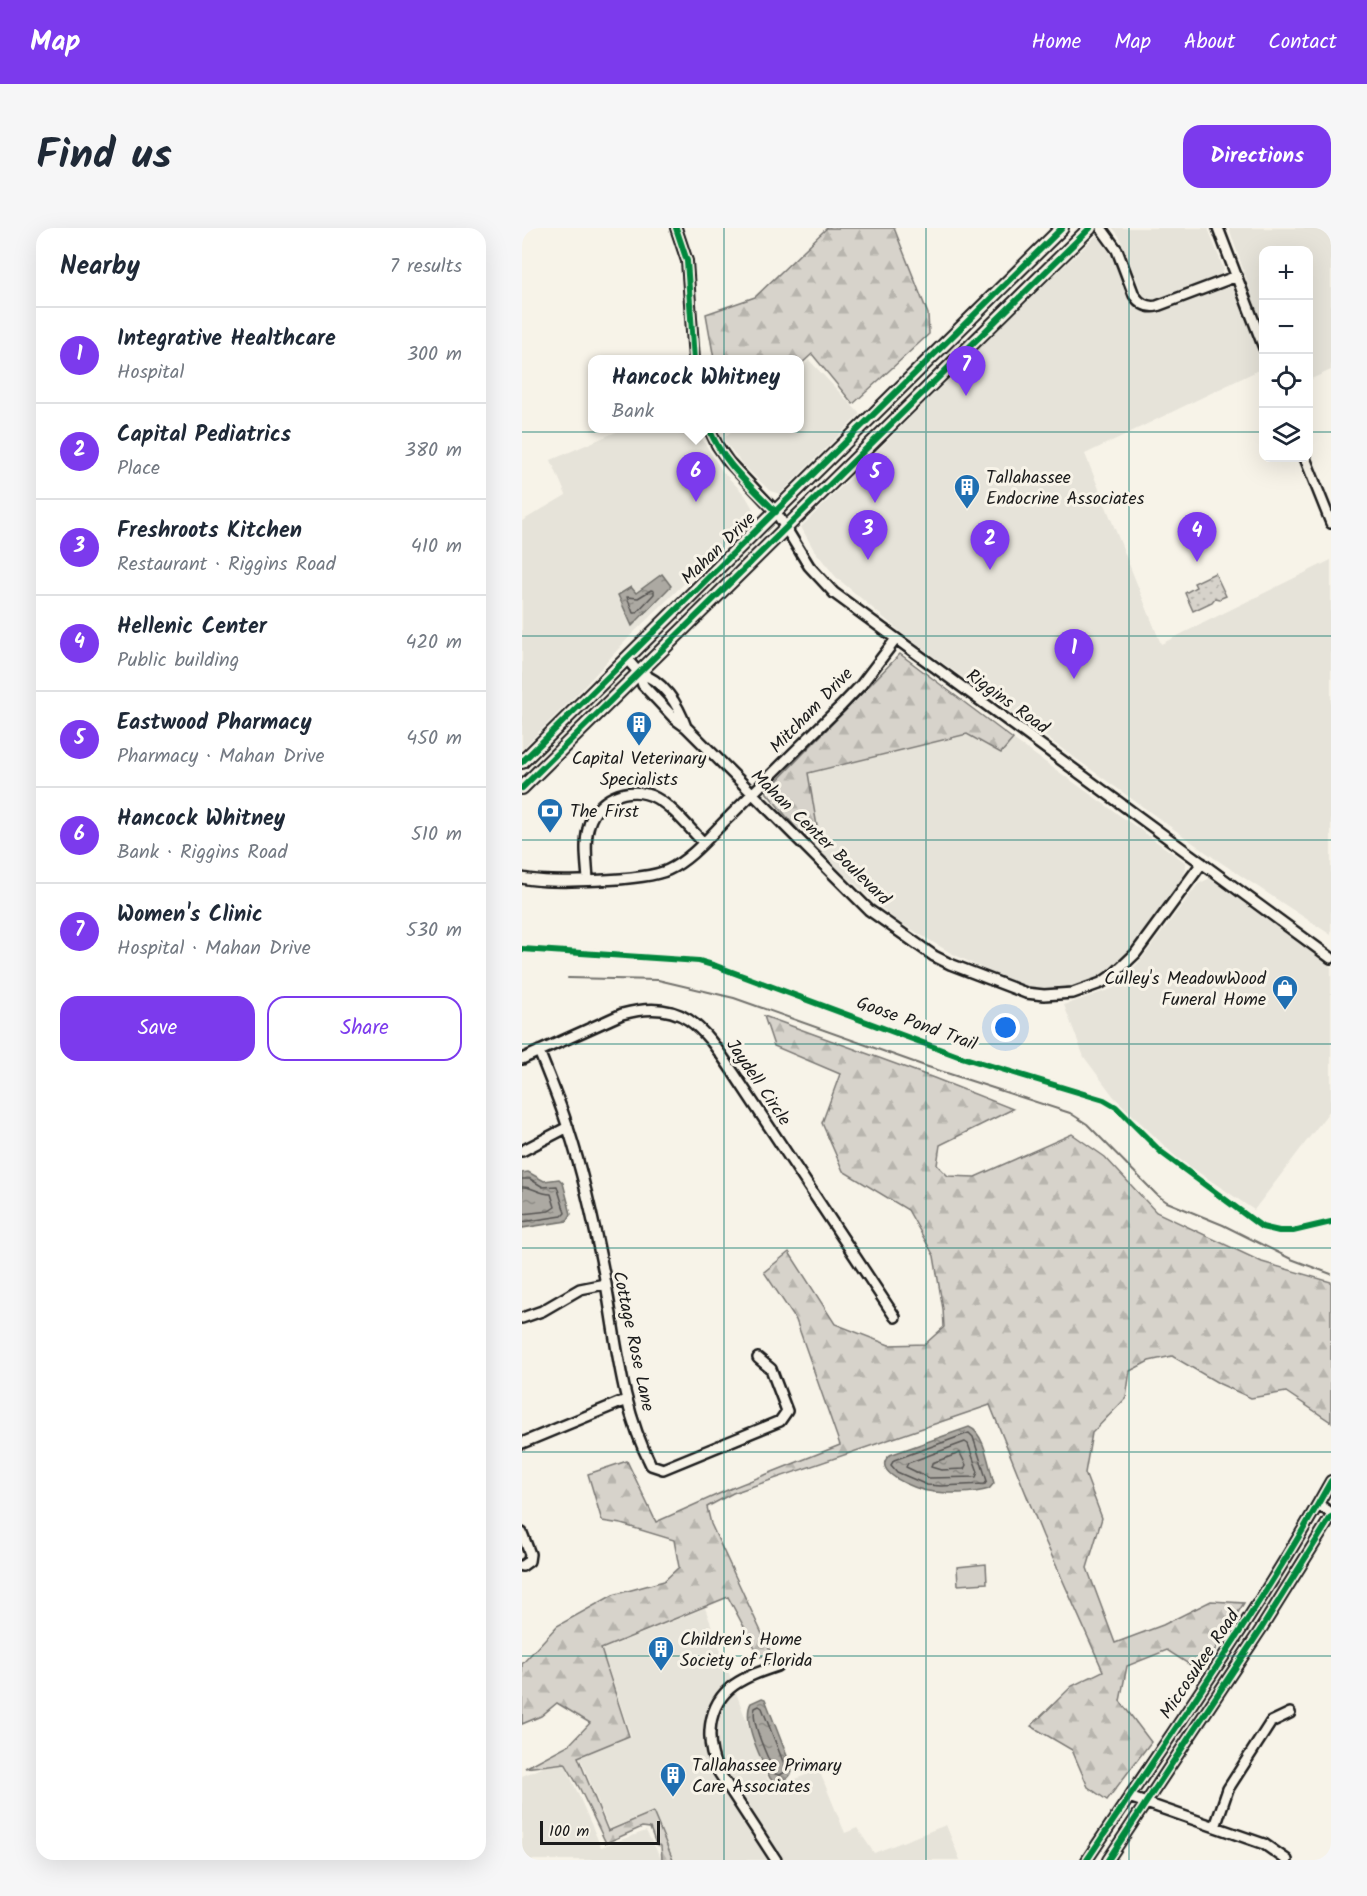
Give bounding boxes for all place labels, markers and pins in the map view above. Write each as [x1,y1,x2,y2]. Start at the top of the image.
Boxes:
pin: 7 [946,346,986,396]
pin: 6 [676,452,716,502]
pin: 5 [856,454,894,503]
place label: Tallahassee Endocrine Associates [986,464,1145,514]
building icon: Tallahassee Endocrine Associates [952,472,982,510]
pin: 3 [848,510,888,560]
pin: 4 [1178,512,1216,562]
pin: 2 [970,520,1010,570]
pin: 1 [1054,630,1094,679]
building icon: Capital Veterinary Specialists [624,709,654,747]
place label: Capital Veterinary Specialists [572,745,707,795]
bank icon: The First [535,796,565,834]
place label: The First [570,798,640,827]
place label: Culley's MeadowWood Funeral Home [1104,965,1267,1015]
shop icon: Culley's MeadowWood Funeral Home [1270,973,1300,1011]
place label: Children's Home Society of Florida [680,1626,813,1676]
building icon: Children's Home Society of Florida [646,1634,676,1672]
place label: Tallahassee Primary Care Associates [692,1752,842,1802]
building icon: Tallahassee Primary Care Associates [658,1760,688,1798]

